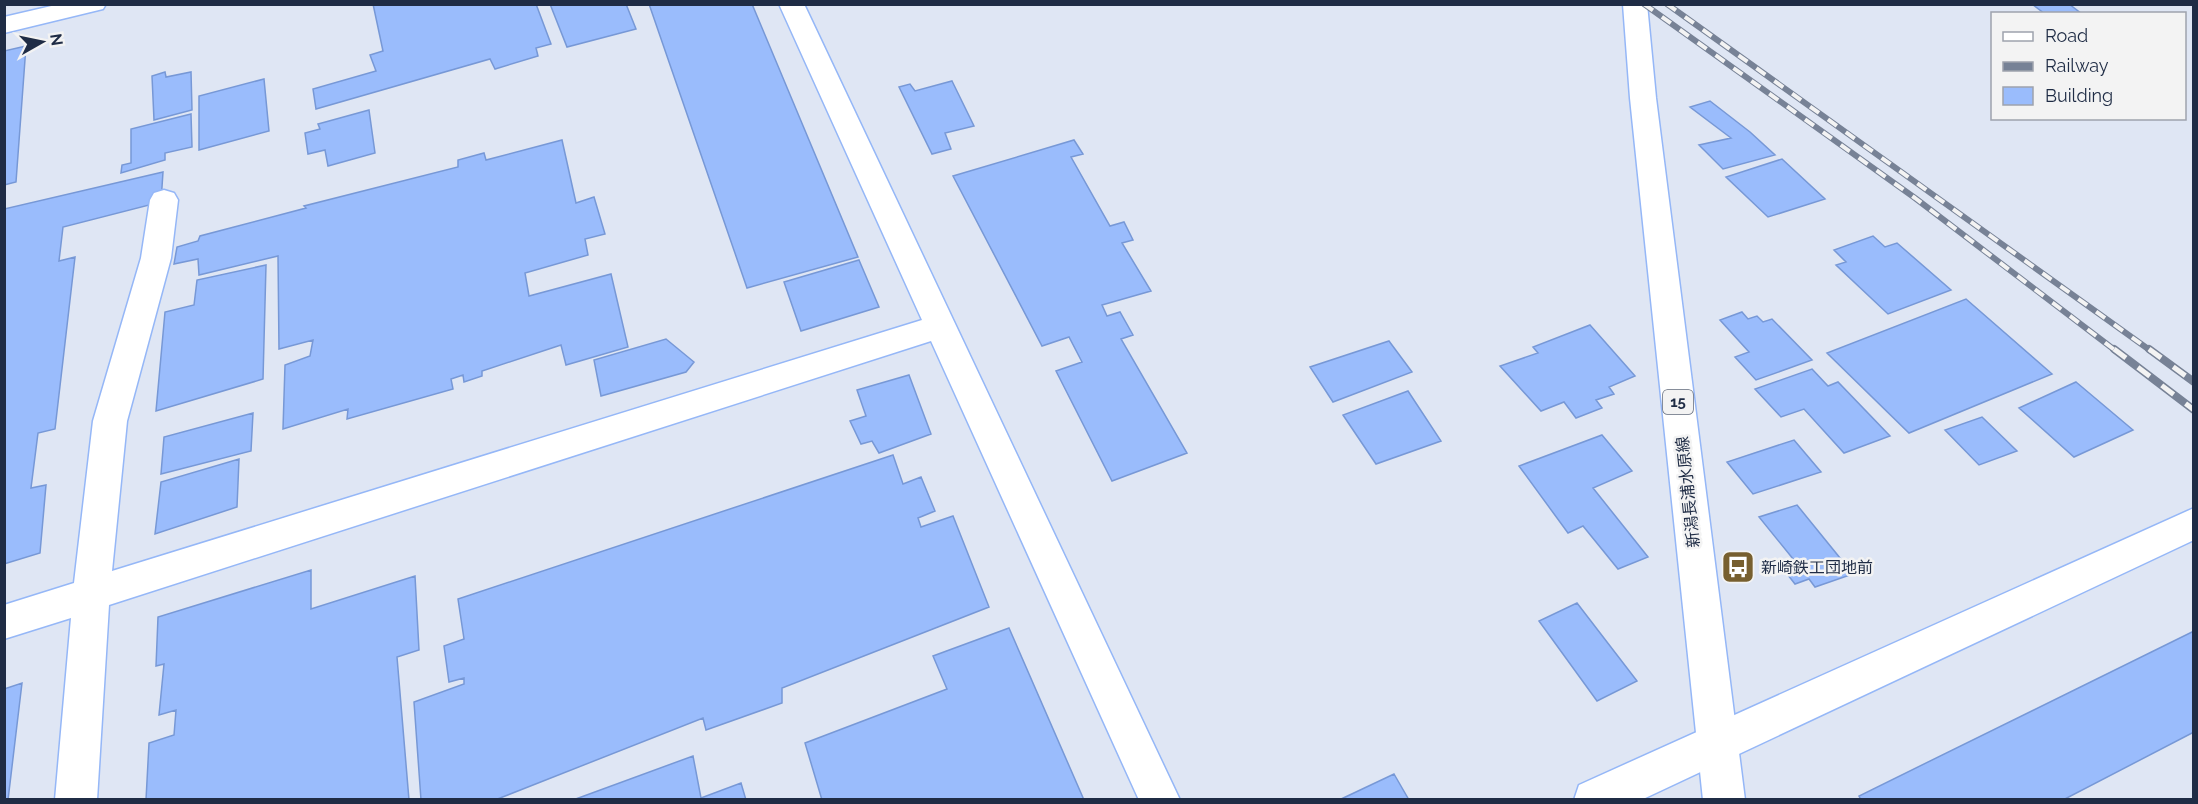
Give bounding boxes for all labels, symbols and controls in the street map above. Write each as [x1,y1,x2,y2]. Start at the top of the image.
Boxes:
north arrow [12,12,72,72]
legend [1991,12,2186,120]
text: Road [2045,25,2088,46]
text: N [46,32,67,47]
text: Railway [2045,55,2109,76]
text: Building [2045,85,2113,106]
road number: 15 [1663,390,1693,414]
street label: 新潟長浦水原線 [1673,435,1703,549]
bus stop icon: 新崎鉄工団地前 [1720,549,1756,585]
place label: 新崎鉄工団地前 [1761,558,1873,577]

